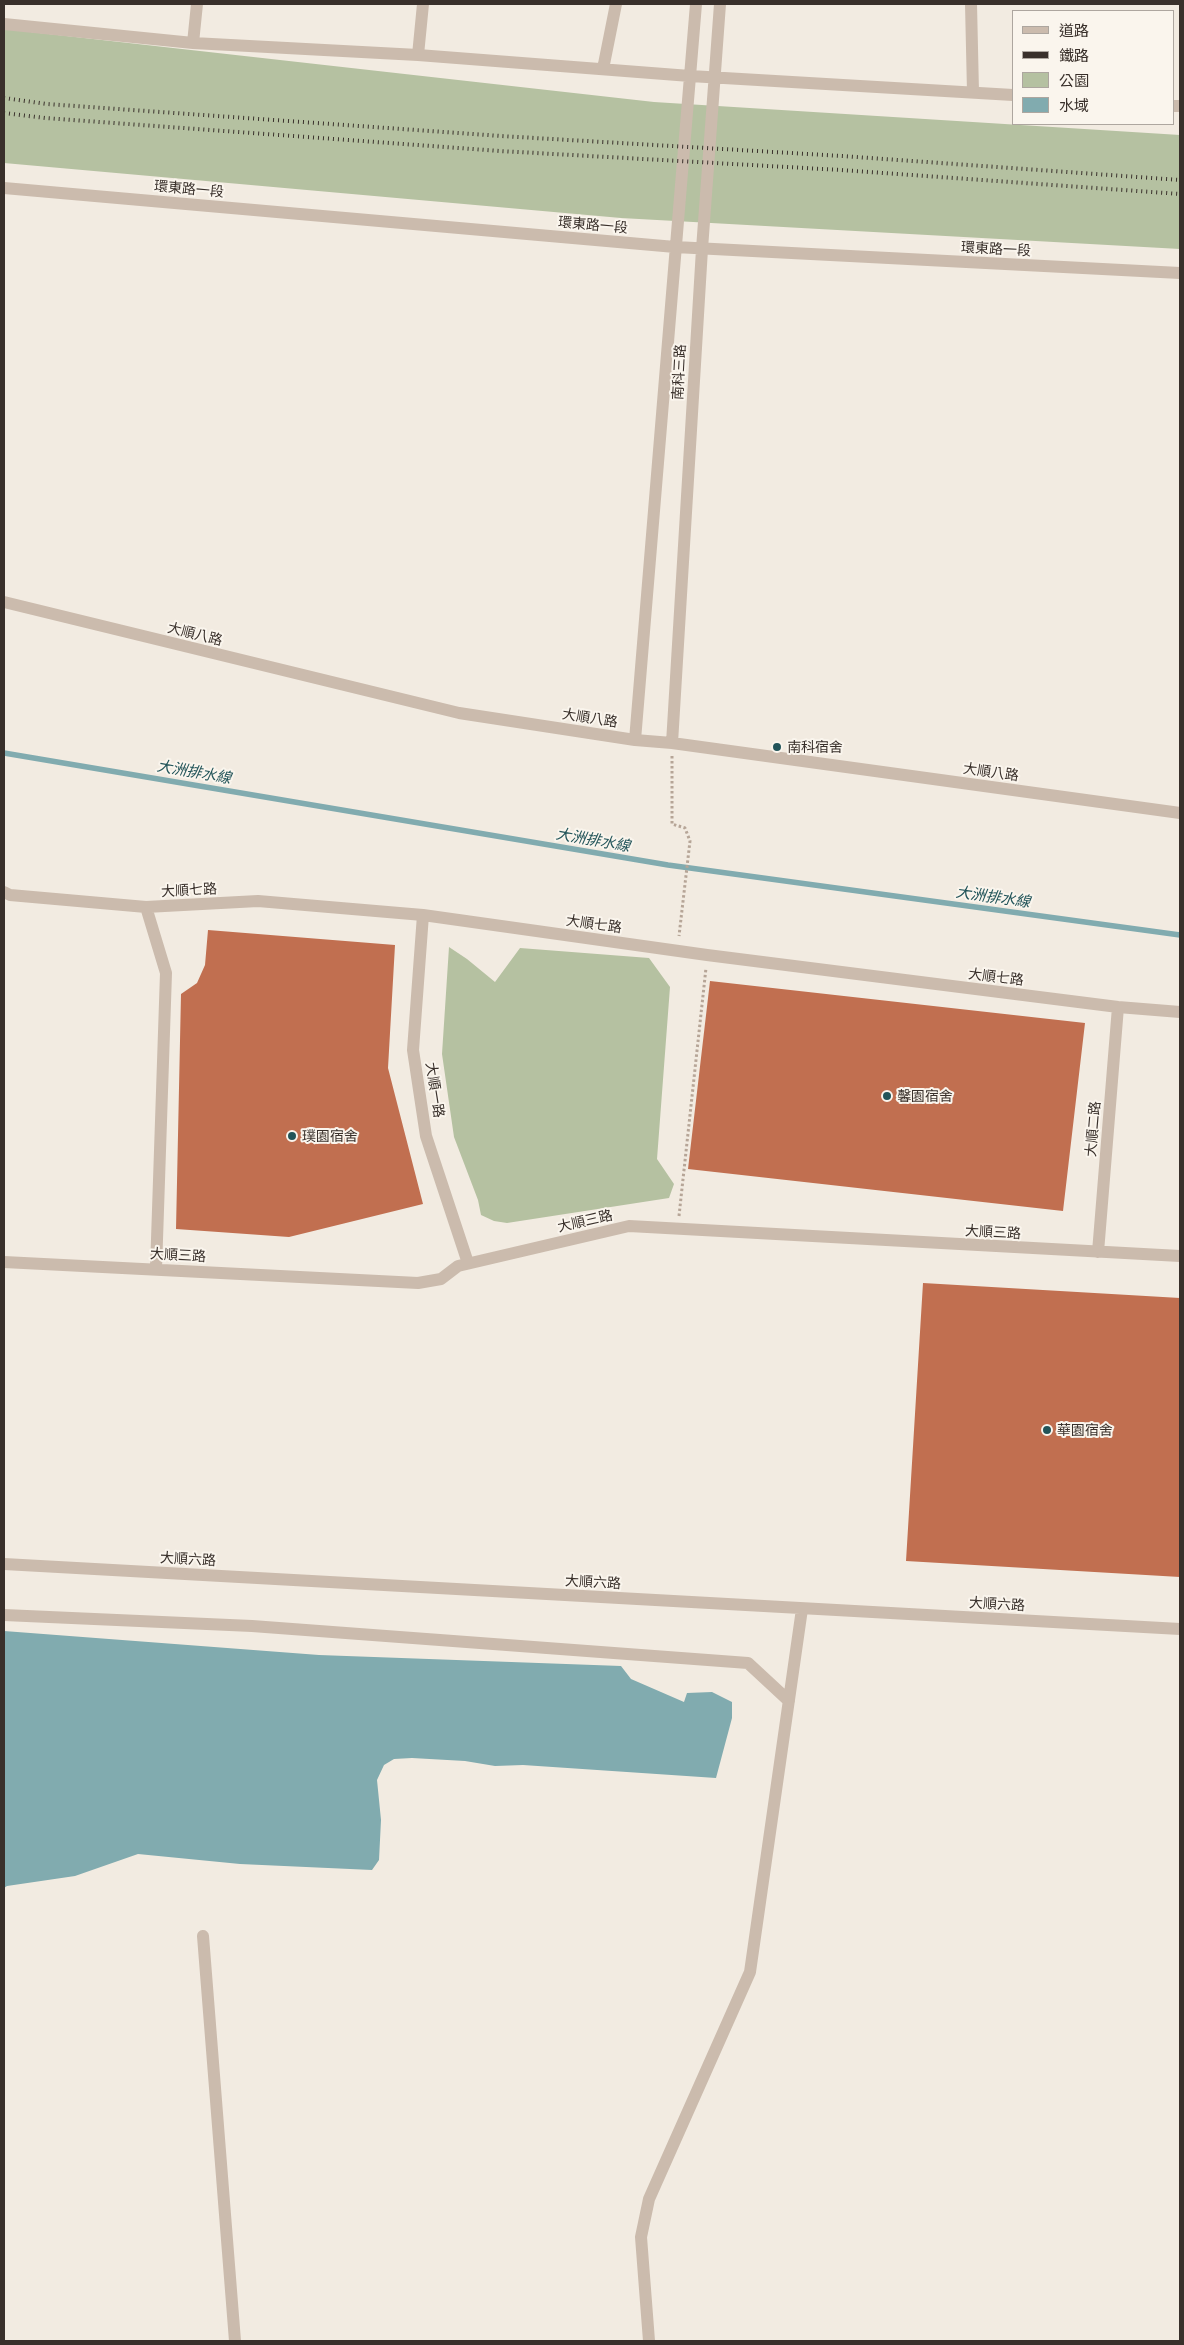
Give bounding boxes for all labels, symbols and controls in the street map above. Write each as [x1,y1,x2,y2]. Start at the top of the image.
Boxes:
legend [1012,10,1174,125]
text: 道路 [1059,21,1089,39]
text: 鐵路 [1059,46,1089,64]
text: 公園 [1059,71,1089,89]
text: 水域 [1059,96,1089,114]
street label: 環東路一段 [153,178,225,200]
street label: 環東路一段 [557,214,629,236]
street label: 環東路一段 [961,239,1031,259]
street label: 南科三路 [669,344,689,400]
street label: 大順八路 [166,619,224,649]
street label: 大順八路 [561,705,619,731]
place label: 南科宿舍 [787,739,843,755]
marker: 南科宿舍 [771,741,783,753]
water label: 大洲排水線 [156,757,232,787]
street label: 大順八路 [962,760,1020,784]
water label: 大洲排水線 [555,825,631,855]
street label: 大順七路 [161,880,217,900]
water label: 大洲排水線 [955,883,1031,911]
street label: 大順七路 [565,912,623,936]
street label: 大順七路 [967,965,1025,989]
street label: 大順一路 [422,1061,448,1119]
place label: 馨園宿舍 [897,1088,953,1104]
marker: 馨園宿舍 [881,1090,893,1102]
street label: 大順二路 [1082,1100,1104,1158]
place label: 璞園宿舍 [302,1128,358,1144]
marker: 璞園宿舍 [286,1130,298,1142]
street label: 大順三路 [556,1207,614,1235]
street label: 大順三路 [965,1222,1021,1242]
street label: 大順三路 [150,1245,206,1265]
place label: 華園宿舍 [1057,1422,1113,1438]
marker: 華園宿舍 [1041,1424,1053,1436]
street label: 大順六路 [160,1549,216,1569]
street label: 大順六路 [565,1572,621,1592]
street label: 大順六路 [969,1594,1025,1614]

